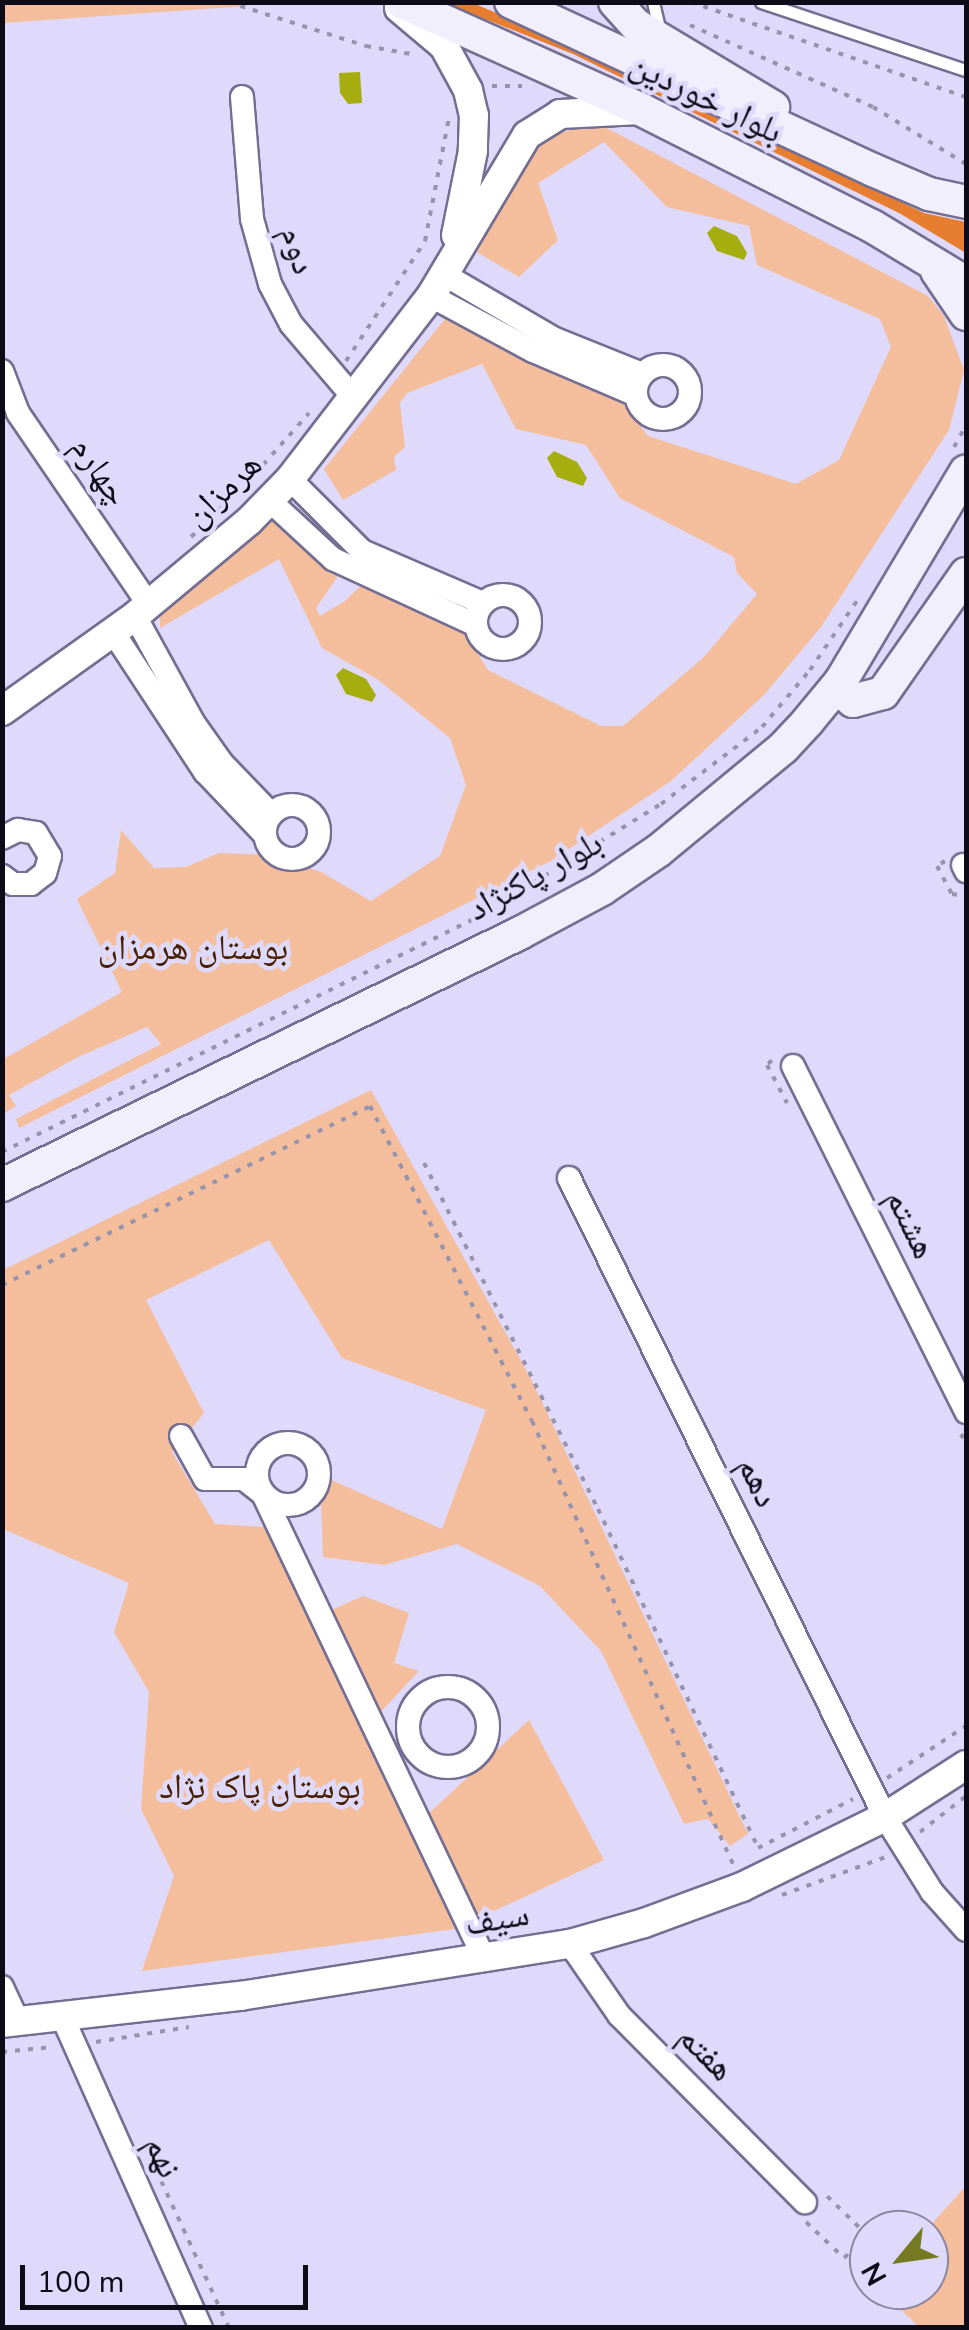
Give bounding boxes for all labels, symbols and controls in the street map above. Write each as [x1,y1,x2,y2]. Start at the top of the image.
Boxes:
street label: بلوار خوردین [623,43,789,153]
street label: دوم [271,221,325,279]
street label: چهارم [62,428,138,514]
street label: هرمزان [175,444,271,536]
street label: بلوار پاکنژاد [460,822,610,930]
park label: بوستان هرمزان [98,927,288,969]
street label: هشتم [876,1182,946,1266]
street label: دهم [728,1450,788,1514]
park label: بوستان پاک نژاد [159,1766,361,1808]
street label: سیف [462,1893,532,1945]
street label: هفتم [669,2016,743,2090]
street label: نهم [135,2130,191,2184]
north arrow [849,2210,949,2310]
scale bar [25,2245,312,2307]
text: N [853,2255,896,2292]
text: 100 m [37,2262,124,2303]

